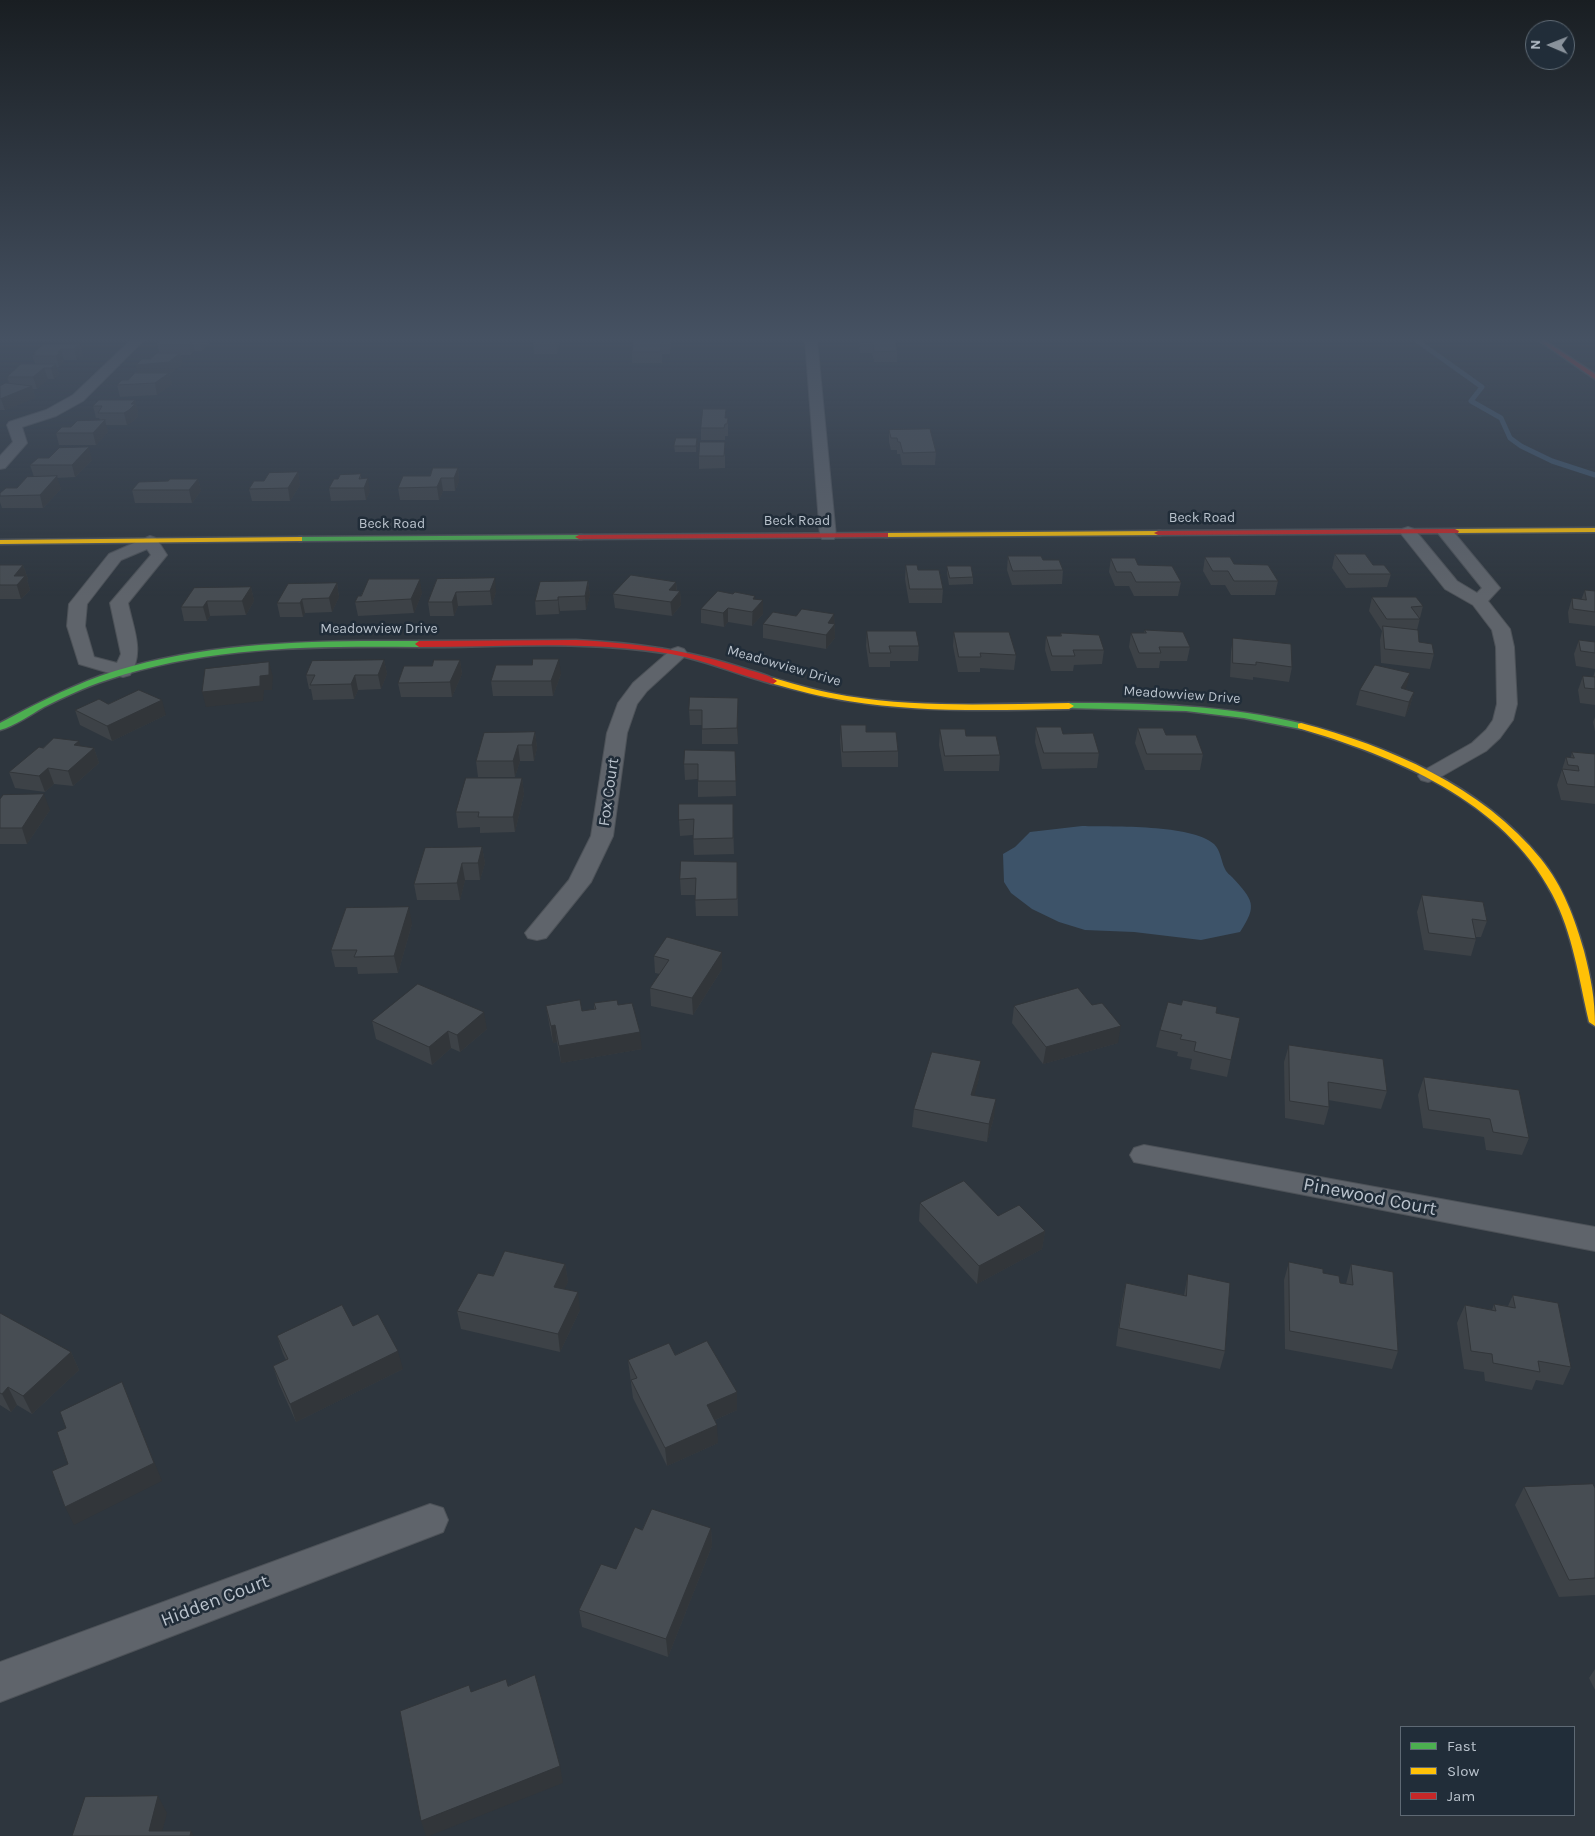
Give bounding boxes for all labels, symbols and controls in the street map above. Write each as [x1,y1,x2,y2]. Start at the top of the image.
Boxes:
north arrow [1525,20,1575,70]
text: N [1527,40,1544,50]
street label: Beck Road [1169,510,1235,526]
street label: Beck Road [764,513,830,529]
street label: Beck Road [359,516,425,532]
street label: Meadowview Drive [320,621,438,637]
street label: Meadowview Drive [725,642,843,690]
street label: Meadowview Drive [1123,683,1241,707]
street label: Fox Court [595,757,623,827]
street label: Pinewood Court [1301,1173,1439,1221]
street label: Hidden Court [158,1570,272,1632]
legend [1400,1726,1575,1816]
text: Fast [1447,1737,1476,1755]
text: Slow [1447,1762,1479,1780]
text: Jam [1447,1787,1475,1805]

